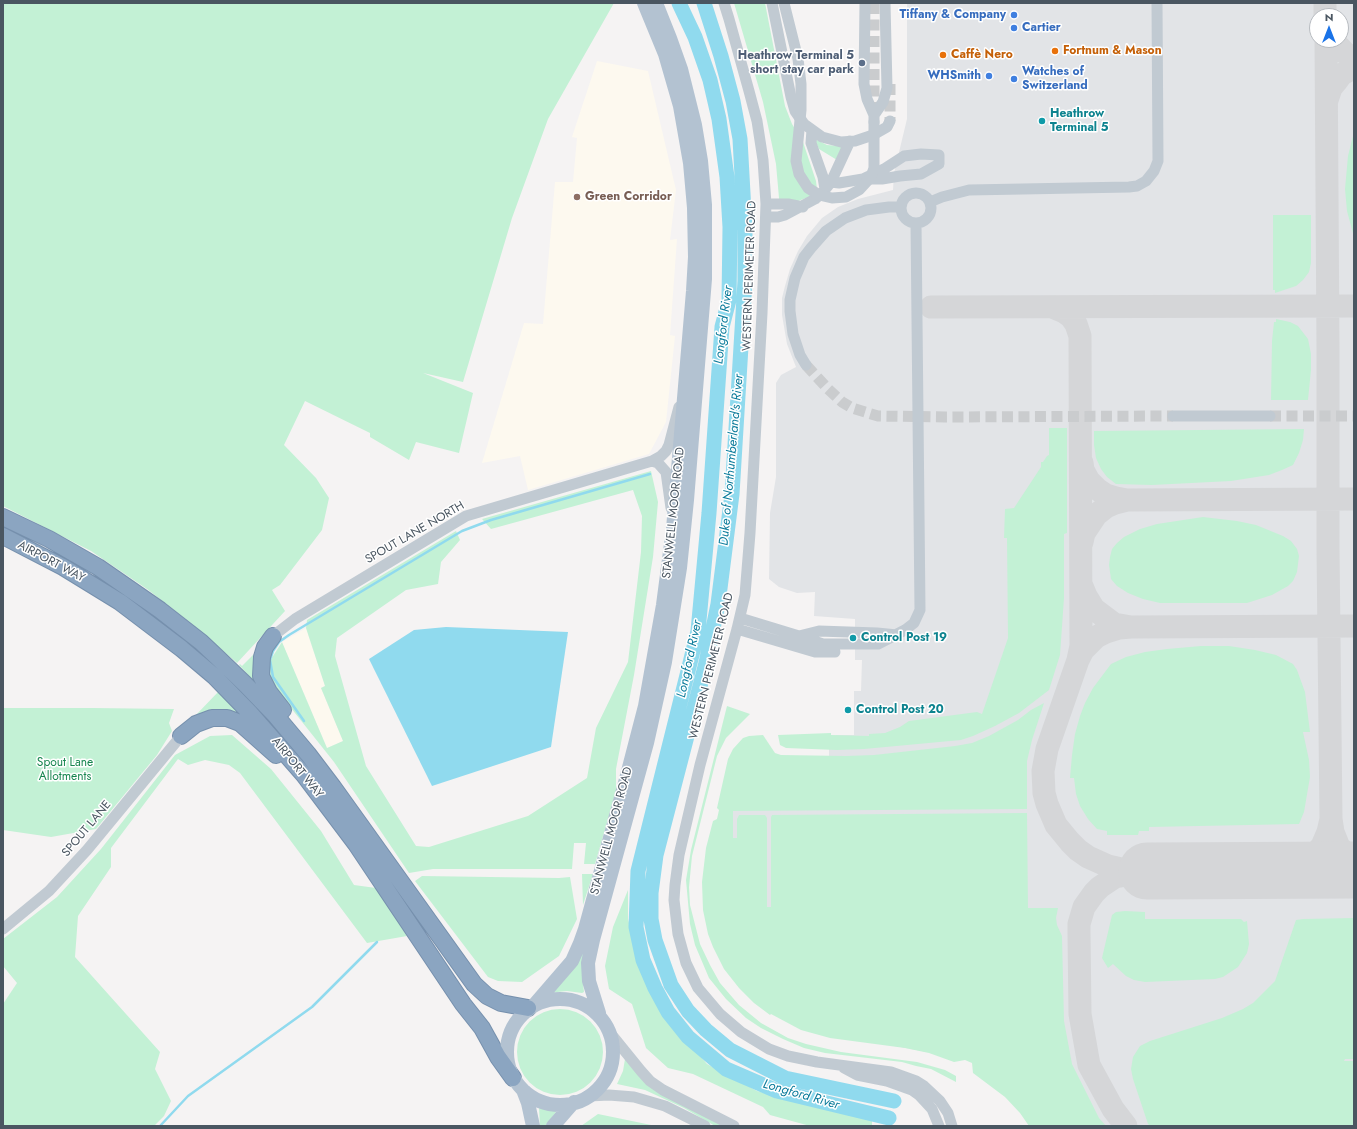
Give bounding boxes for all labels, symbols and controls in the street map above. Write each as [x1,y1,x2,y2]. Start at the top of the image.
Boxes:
place label: Tiffany & Company [900,8,1006,22]
north arrow [1309,8,1349,48]
text: N [1325,9,1333,25]
marker: Tiffany & Company [1009,10,1019,20]
place label: Cartier [1022,21,1061,35]
marker: Cartier [1009,23,1019,33]
place label: Fortnum & Mason [1063,44,1162,58]
marker: Fortnum & Mason [1050,46,1060,56]
place label: Caffè Nero [951,48,1013,62]
place label: Heathrow Terminal 5 short stay car park [738,49,854,77]
marker: Caffè Nero [938,50,948,60]
marker: Heathrow Terminal 5 short stay car park [857,58,867,68]
place label: Watches of Switzerland [1022,65,1088,93]
place label: WHSmith [927,69,981,83]
marker: WHSmith [984,71,994,81]
marker: Watches of Switzerland [1009,74,1019,84]
place label: Heathrow Terminal 5 [1050,107,1108,135]
marker: Heathrow Terminal 5 [1037,116,1047,126]
place label: Green Corridor [585,190,672,204]
marker: Green Corridor [572,192,582,202]
street label: WESTERN PERIMETER ROAD [740,201,760,351]
water label: Longford River [711,285,737,365]
water label: Duke of Northumberland's River [717,374,747,546]
street label: STANWELL MOOR ROAD [660,447,688,579]
street label: SPOUT LANE NORTH [363,499,467,567]
street label: AIRPORT WAY [15,538,87,586]
street label: WESTERN PERIMETER ROAD [687,591,737,741]
water label: Longford River [674,619,706,699]
place label: Control Post 19 [861,631,947,645]
marker: Control Post 19 [848,633,858,643]
place label: Control Post 20 [856,703,944,717]
marker: Control Post 20 [843,705,853,715]
street label: AIRPORT WAY [268,735,326,801]
park label: Spout Lane Allotments [37,756,93,784]
street label: STANWELL MOOR ROAD [588,765,636,897]
street label: SPOUT LANE [59,798,115,860]
water label: Longford River [761,1077,841,1113]

